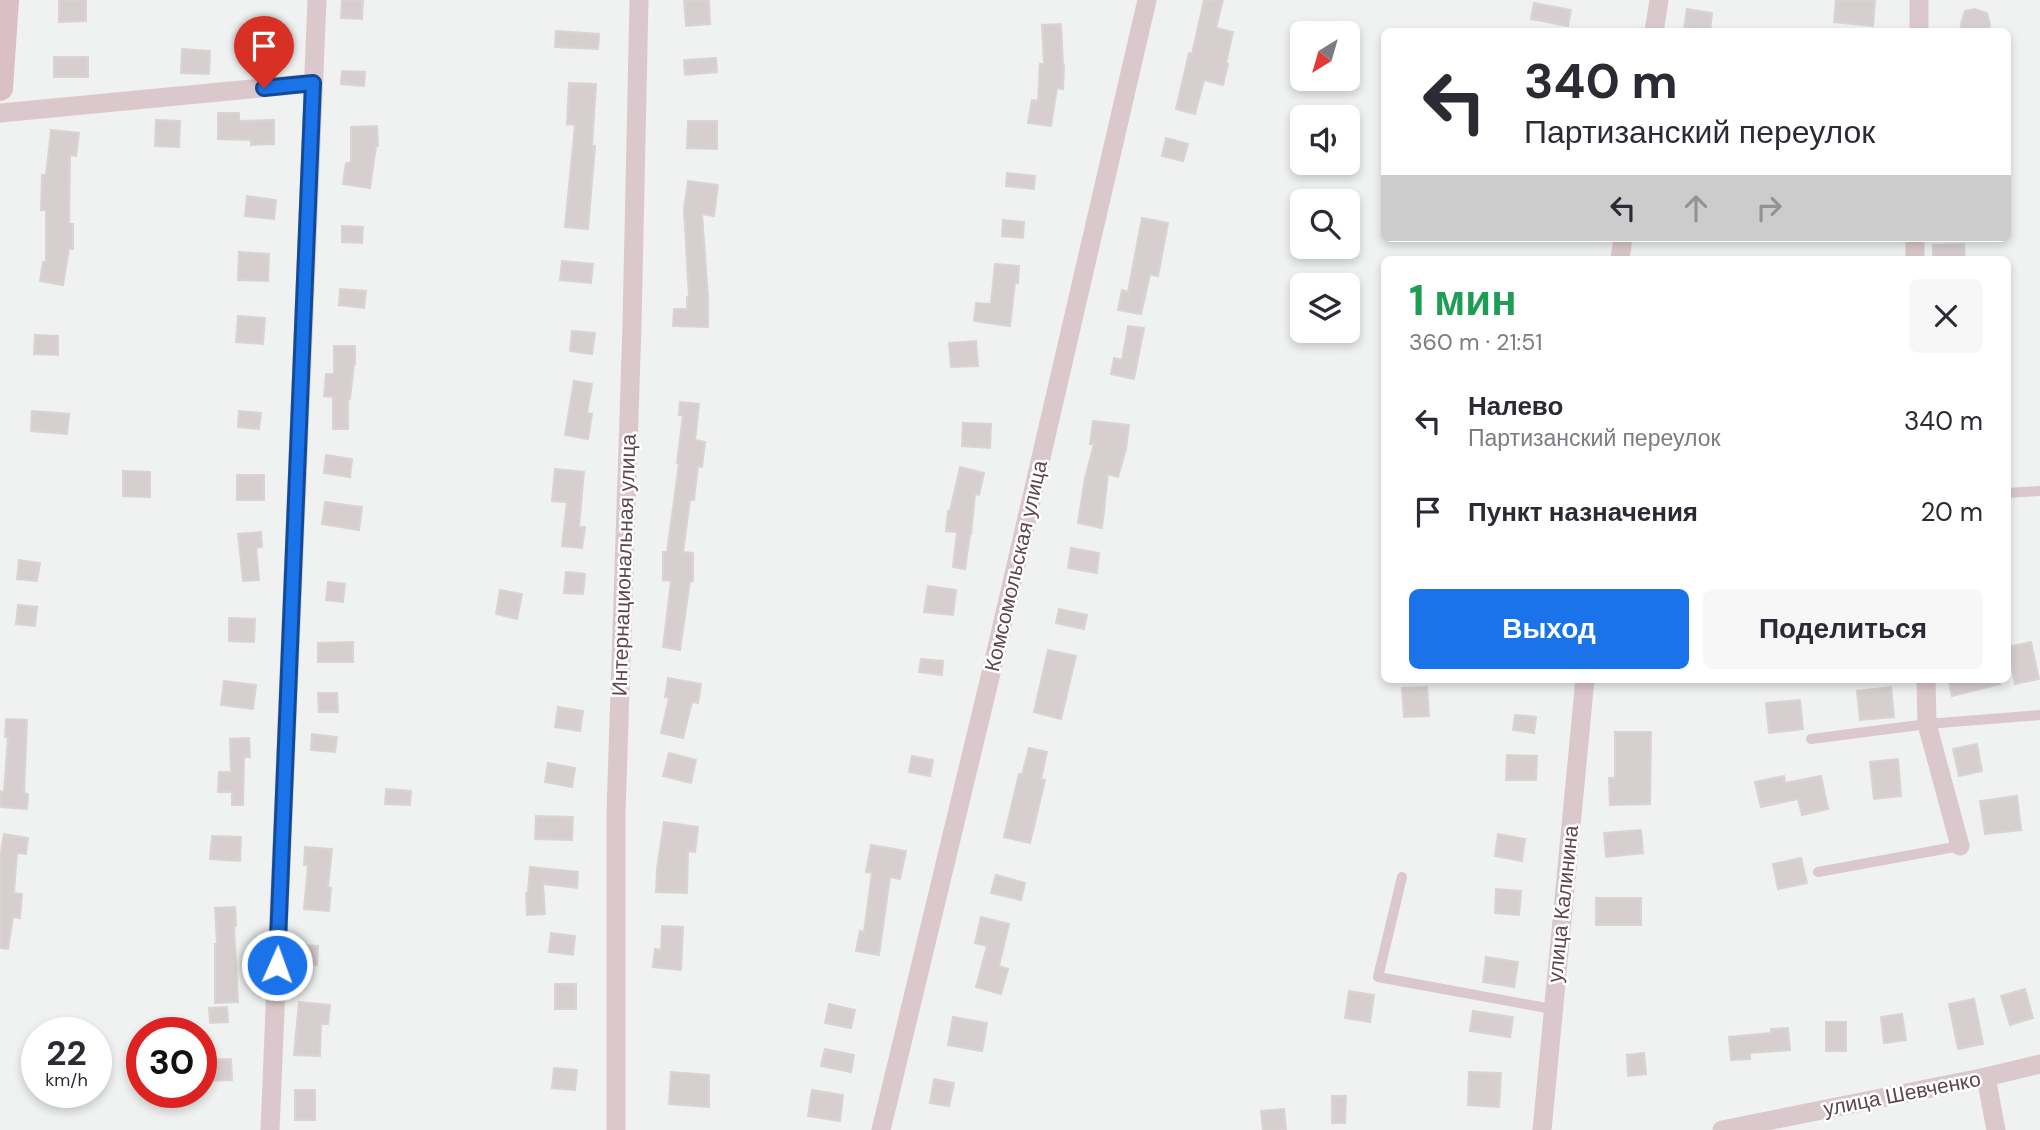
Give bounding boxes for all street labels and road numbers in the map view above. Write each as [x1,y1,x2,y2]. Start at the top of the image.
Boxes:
street label: Интернациональная улица [605,433,643,697]
street label: Комсомольская улица [978,457,1054,674]
street label: улица Калинина [1541,824,1585,984]
street label: улица Шевченко [1821,1065,1983,1123]

